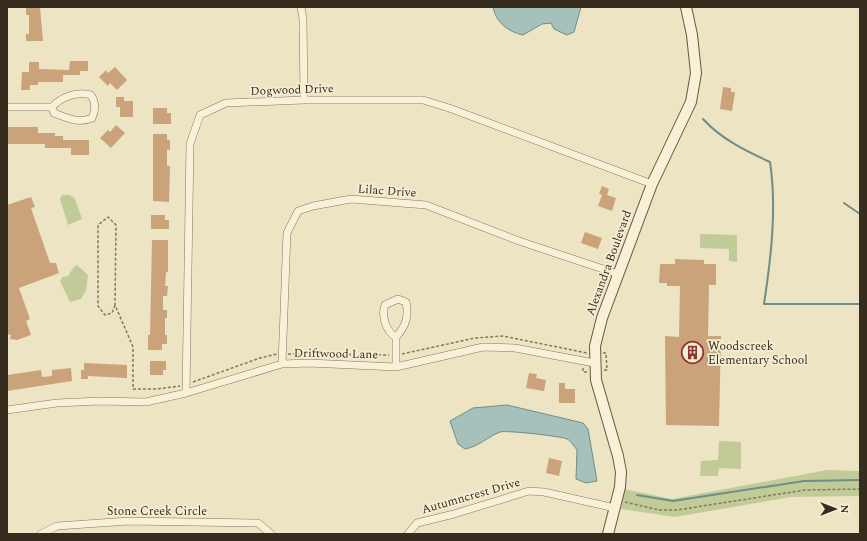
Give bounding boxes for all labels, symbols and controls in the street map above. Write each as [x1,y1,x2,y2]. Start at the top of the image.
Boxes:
street label: Dogwood Drive [250,79,334,101]
street label: Lilac Drive [357,179,417,203]
street label: Alexandra Boulevard [581,207,637,318]
place label: Woodscreek Elementary School [708,337,808,370]
building icon: Woodscreek Elementary School [680,340,706,366]
street label: Driftwood Lane [294,344,378,364]
street label: Autumncrest Drive [419,473,523,519]
north arrow [815,489,855,529]
street label: Stone Creek Circle [107,502,207,521]
text: N [836,505,853,514]

